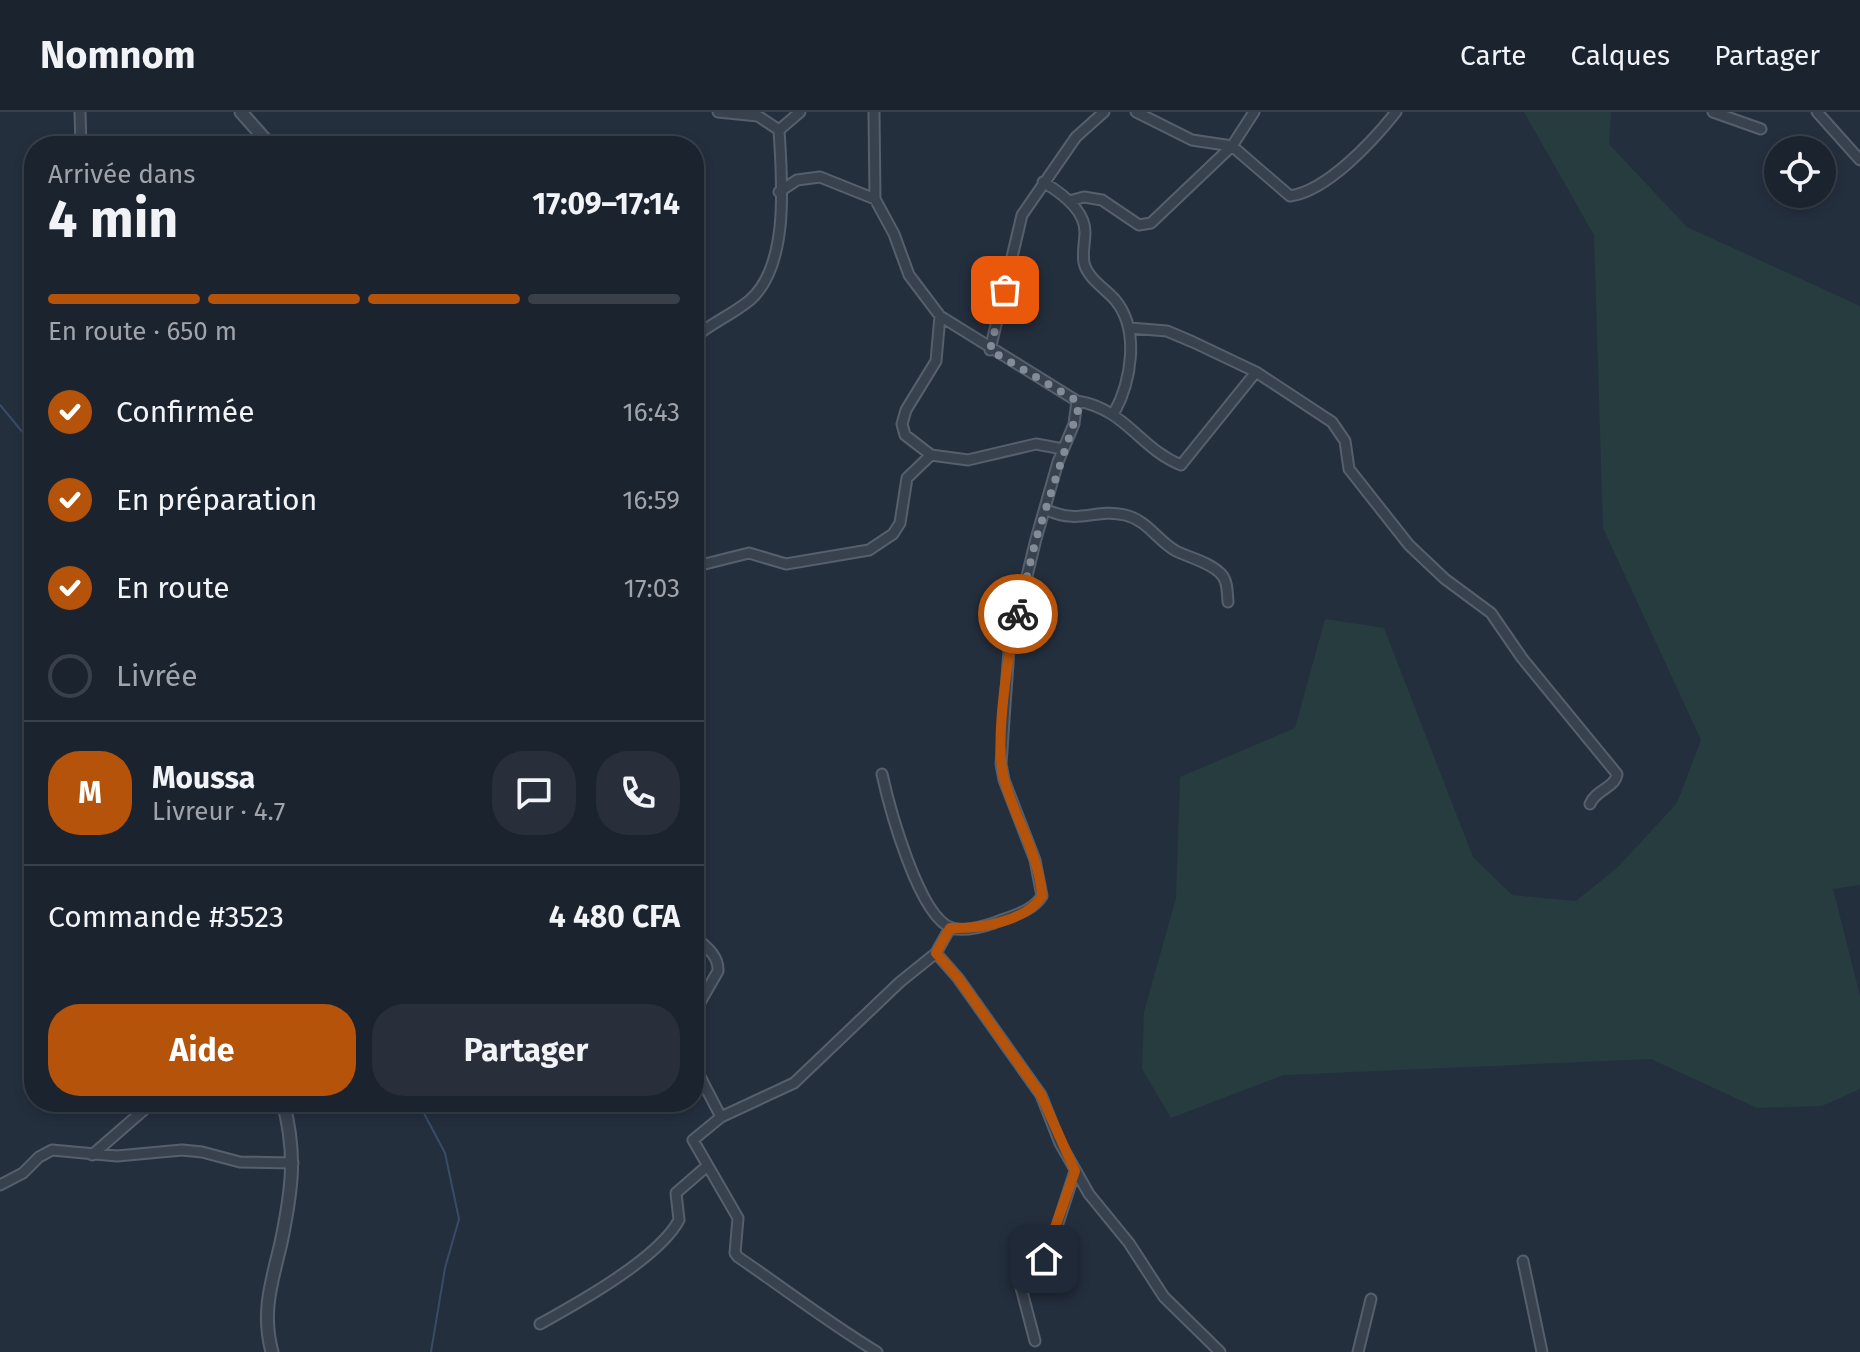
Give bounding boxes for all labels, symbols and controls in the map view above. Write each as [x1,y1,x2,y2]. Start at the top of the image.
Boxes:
text: Nomnom [40,32,196,78]
text: Carte [1460,39,1526,72]
text: Calques [1570,39,1670,72]
text: Partager [1714,39,1820,72]
map controls [1764,136,1836,208]
button: locate [1764,136,1836,208]
text: Arrivée dans [48,159,195,190]
text: 17:09–17:14 [532,186,680,222]
text: 4 min [48,188,178,251]
pin [971,256,1039,324]
icon: bag [983,268,1027,312]
text: En route · 650 m [48,316,237,347]
icon: check [48,390,92,434]
text: Confirmée [116,394,255,430]
text: 16:43 [622,397,680,428]
icon: check [48,478,92,522]
text: En préparation [116,482,317,518]
text: 16:59 [622,485,680,516]
icon: check [48,566,92,610]
text: En route [116,570,230,606]
text: 17:03 [624,573,680,604]
courier [978,574,1058,654]
icon: bike [996,592,1040,636]
text: Livrée [116,658,198,694]
button: chat [492,751,576,835]
button: phone [596,751,680,835]
text: Moussa [152,760,255,796]
text: M [78,775,102,811]
text: Livreur · 4.7 [152,796,285,827]
text: Commande #3523 [48,899,284,935]
text: 4 480 CFA [549,899,680,935]
button: Aide [48,1004,356,1096]
button: Partager [372,1004,680,1096]
pin [1010,1225,1078,1293]
icon: home [1022,1237,1066,1281]

